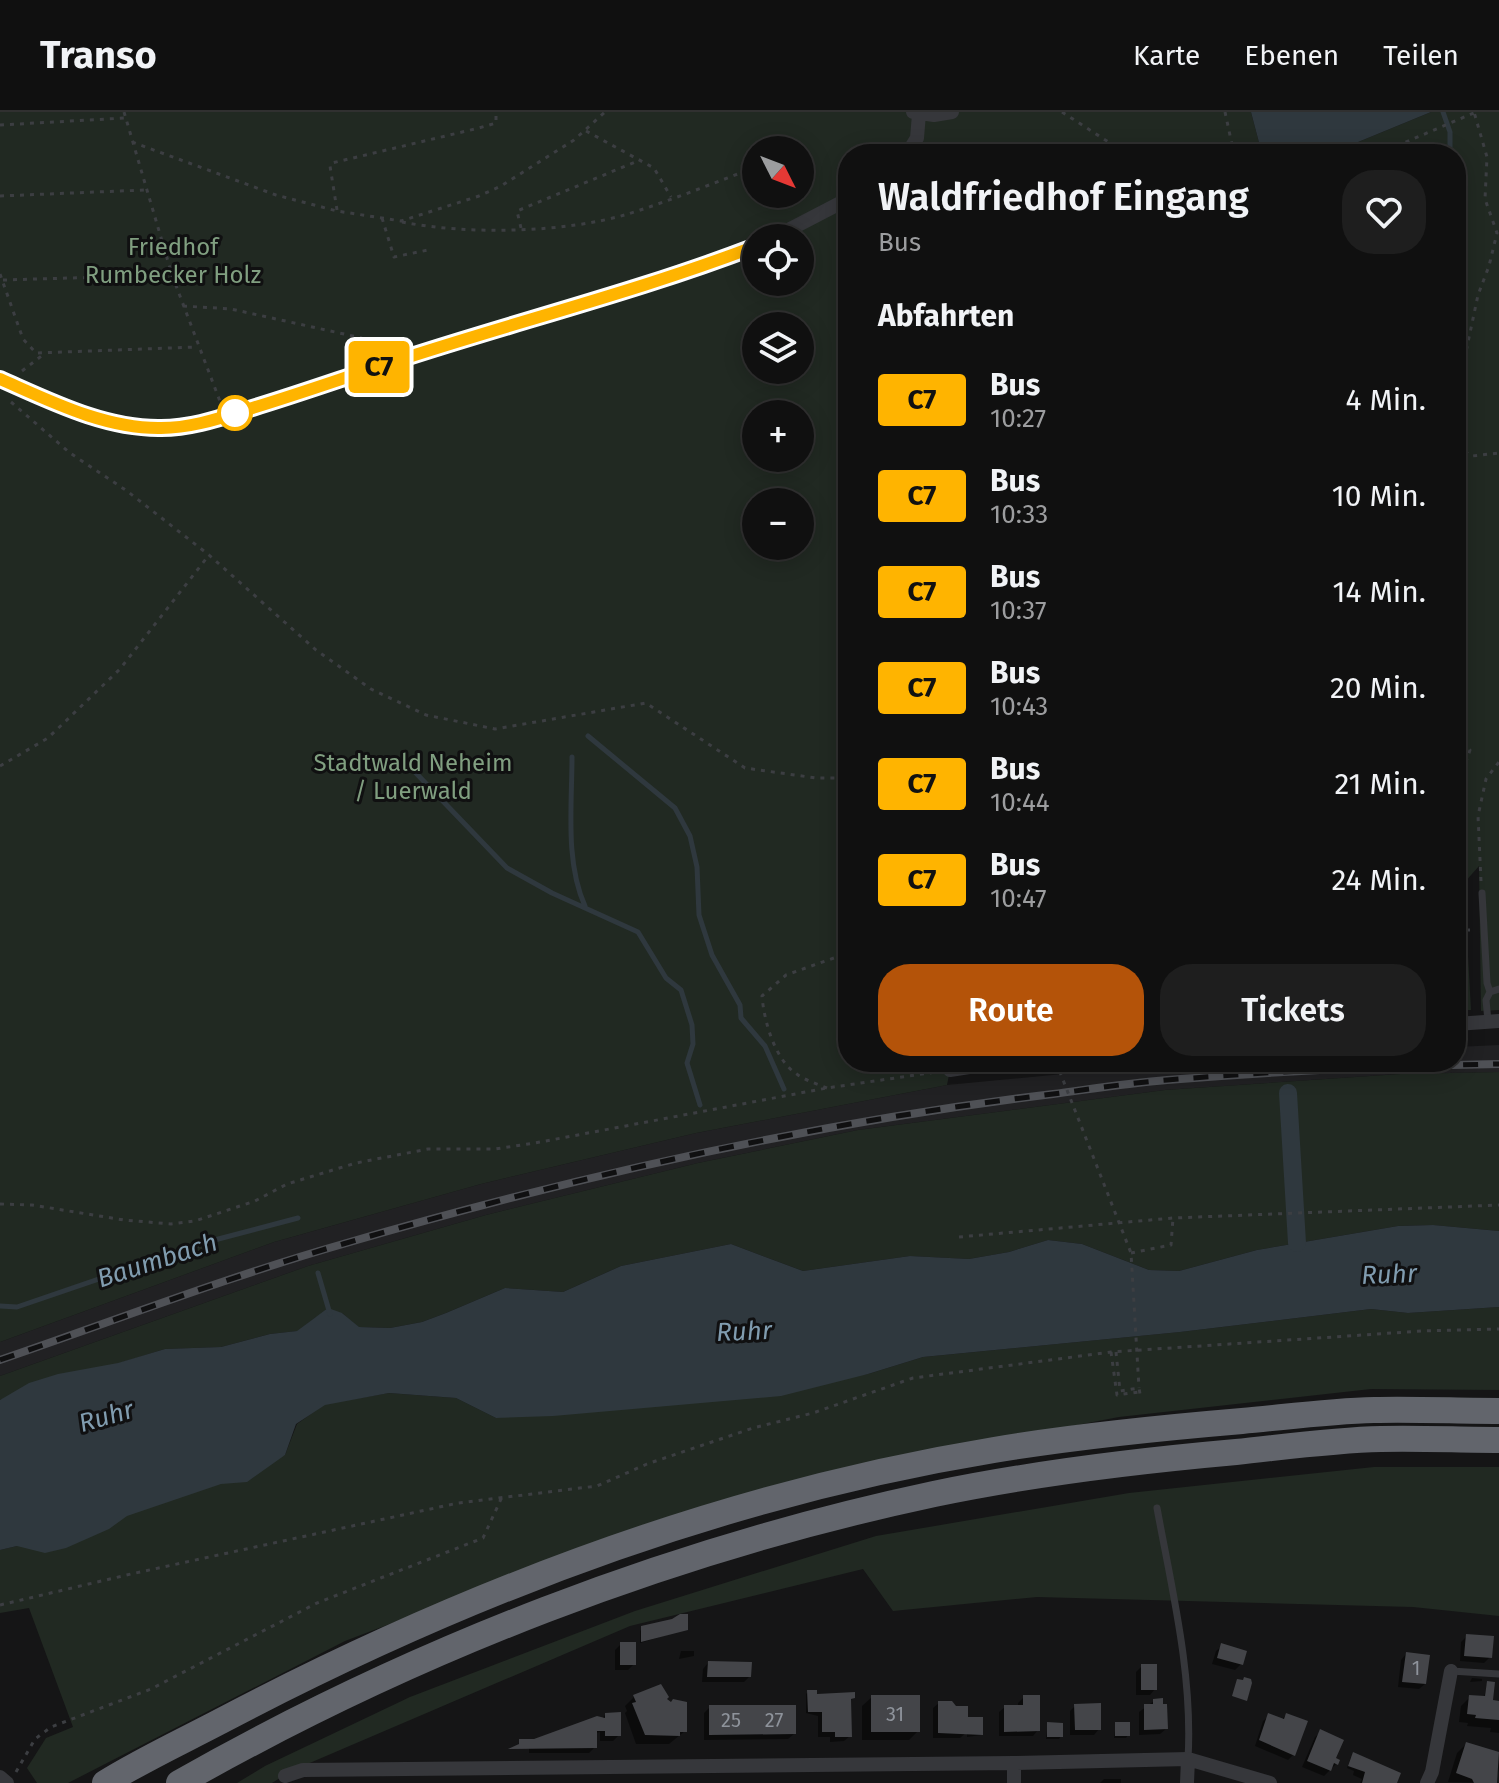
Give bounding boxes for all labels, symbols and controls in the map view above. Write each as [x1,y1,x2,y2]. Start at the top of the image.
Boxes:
text: Transo [40,32,157,78]
text: Karte [1133,39,1200,72]
text: Ebenen [1244,39,1339,72]
text: Teilen [1383,39,1459,72]
north arrow [742,136,814,208]
map controls [742,136,814,560]
button: heart [1342,170,1426,254]
text: Waldfriedhof Eingang [878,174,1249,220]
button: locate [742,224,814,296]
text: Bus [878,227,921,258]
park label: Friedhof Rumbecker Holz [85,233,261,289]
text: Abfahrten [878,298,1014,334]
button: layers [742,312,814,384]
line badge: C7 [343,341,415,393]
text: C7 [365,350,393,383]
text: Bus [990,367,1040,403]
text: 4 Min. [1346,382,1426,418]
text: C7 [908,383,936,416]
unlabelled marker [218,396,252,430]
button: + [742,400,814,472]
text: 10:27 [990,403,1046,434]
text: Bus [990,463,1040,499]
text: 10 Min. [1332,478,1426,514]
text: C7 [908,479,936,512]
button: − [742,488,814,560]
text: 10:33 [990,499,1048,530]
text: Bus [990,559,1040,595]
text: 14 Min. [1333,574,1426,610]
text: C7 [908,575,936,608]
text: 10:37 [990,595,1047,626]
text: Bus [990,655,1040,691]
text: 20 Min. [1330,670,1426,706]
text: C7 [908,671,936,704]
text: 10:43 [990,691,1048,722]
park label: Stadtwald Neheim / Luerwald [314,749,512,805]
text: Bus [990,751,1040,787]
text: 21 Min. [1334,766,1426,802]
text: C7 [908,767,936,800]
text: 10:44 [990,787,1050,818]
text: Bus [990,847,1040,883]
text: 24 Min. [1331,862,1426,898]
text: C7 [908,863,936,896]
text: 10:47 [990,883,1047,914]
button: Route [878,964,1144,1056]
button: Tickets [1160,964,1426,1056]
water label: Baumbach [93,1226,221,1294]
water label: Ruhr [1361,1258,1418,1291]
water label: Ruhr [716,1315,773,1348]
water label: Ruhr [75,1394,138,1439]
house number: 1 [1412,1656,1420,1680]
house number: 31 [886,1702,904,1726]
house number: 25 [721,1708,741,1732]
house number: 27 [765,1708,783,1732]

